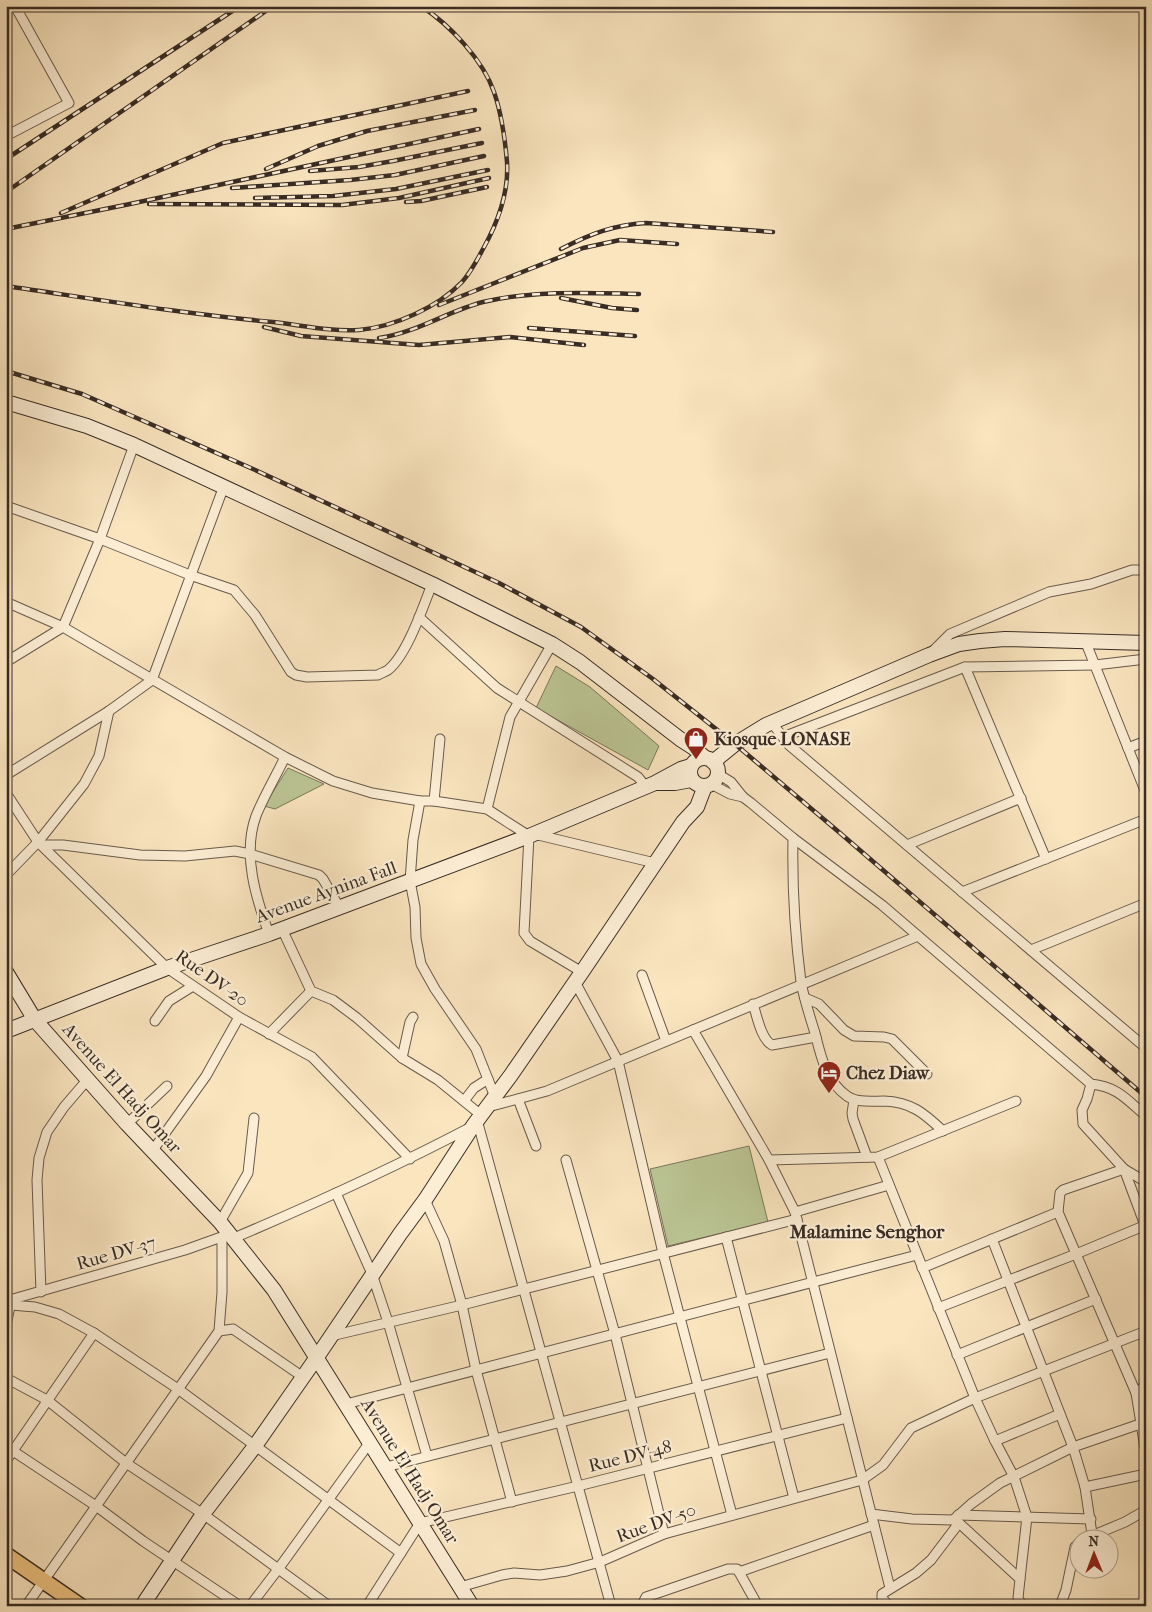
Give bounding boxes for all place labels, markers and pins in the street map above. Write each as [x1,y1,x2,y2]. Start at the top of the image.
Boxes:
shop icon: Kiosque LONASE [683,726,709,760]
place label: Kiosque LONASE [714,729,850,750]
hotel icon: Chez Diaw [816,1060,842,1094]
place label: Chez Diaw [846,1063,931,1084]

